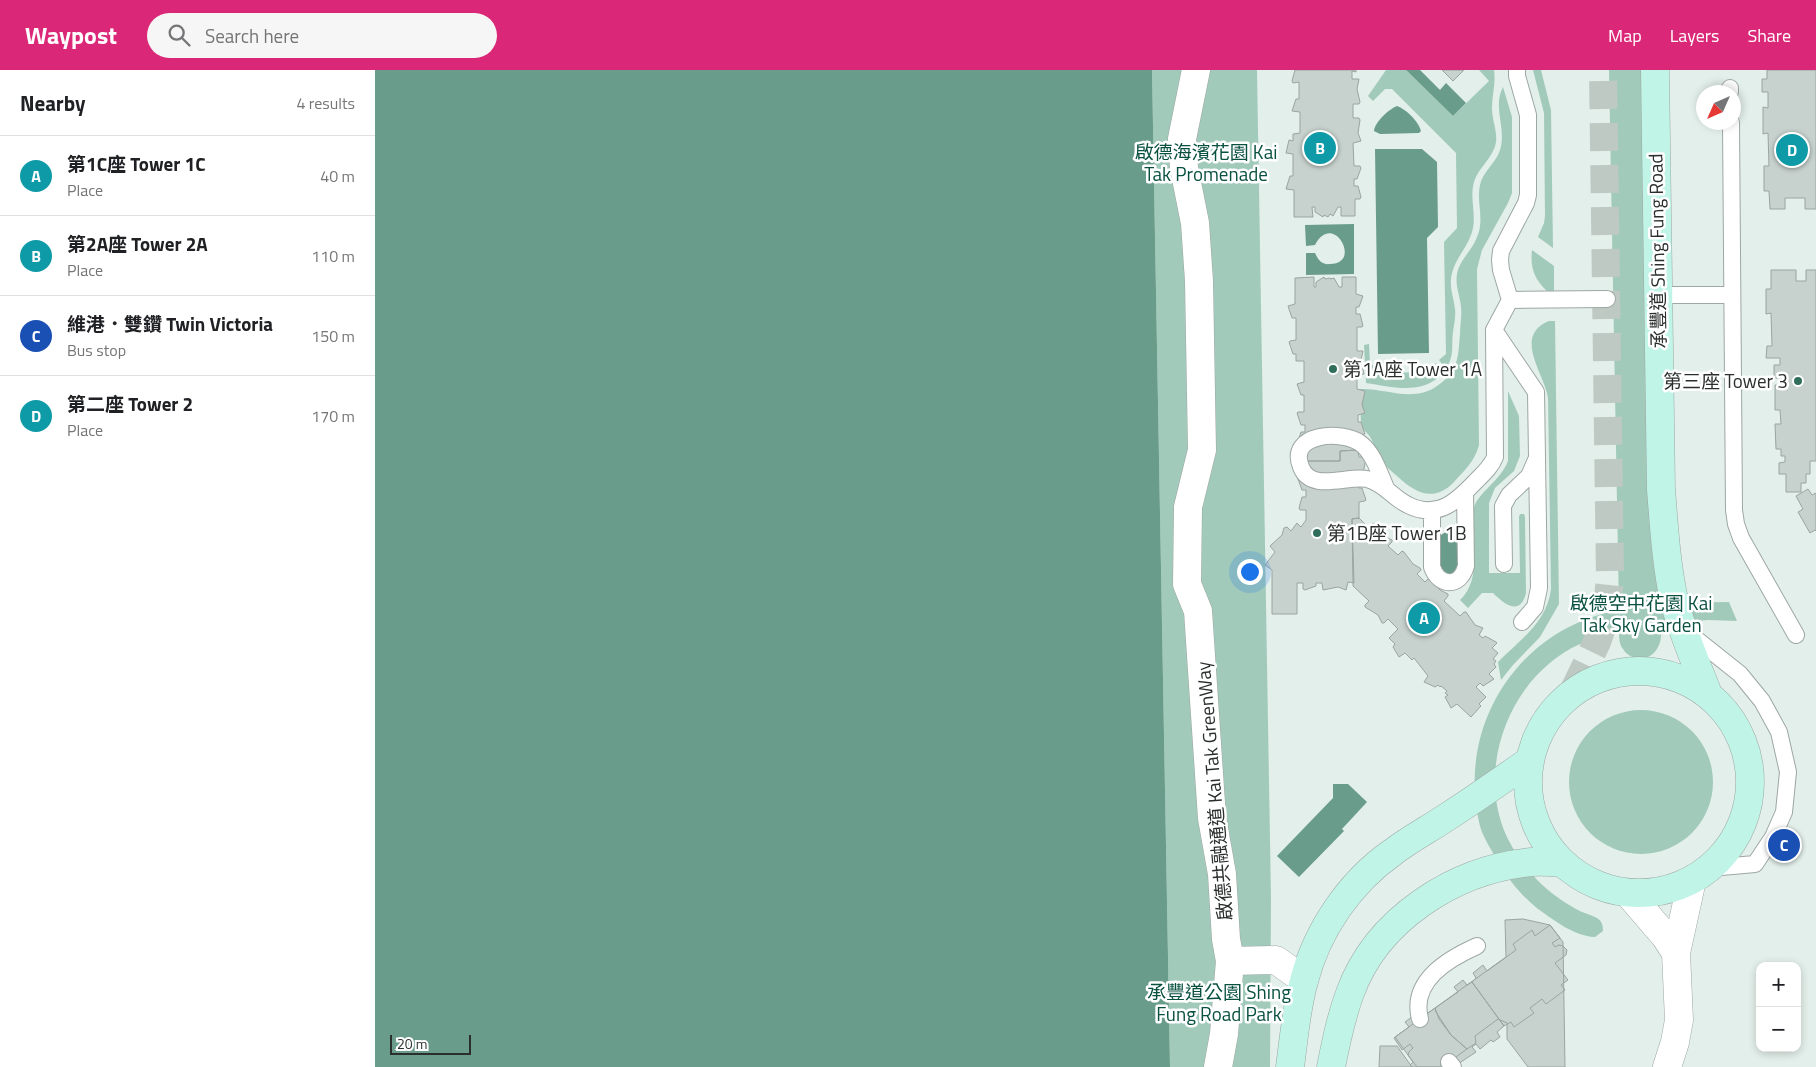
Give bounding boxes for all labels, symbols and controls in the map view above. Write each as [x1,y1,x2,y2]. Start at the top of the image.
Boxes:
search box [147,13,497,58]
text: Waypost [25,17,117,53]
icon: search [165,21,193,49]
text: Search here [205,21,299,50]
text: Map [1608,22,1642,49]
text: Layers [1670,22,1719,49]
text: Share [1747,22,1791,49]
north arrow [1696,85,1741,130]
text: Nearby [20,87,85,119]
text: 4 results [296,91,355,115]
pin: B [1304,129,1336,167]
pin: D [1776,131,1808,169]
park label: 啟德海濱花園 Kai Tak Promenade [1135,137,1277,188]
text: 第1C座 Tower 1C [67,149,206,178]
street label: 承豐道 Shing Fung Road [1640,153,1673,349]
text: A [31,164,41,188]
text: 40 m [320,164,355,188]
text: Place [67,178,103,202]
text: 第2A座 Tower 2A [67,229,208,258]
text: B [31,244,41,268]
text: 110 m [311,244,355,268]
text: Place [67,258,103,282]
text: 維港．雙鑽 Twin Victoria [67,309,273,338]
text: C [32,324,40,348]
text: 150 m [311,324,355,348]
text: Bus stop [67,338,126,362]
place label: 第1A座 Tower 1A [1343,354,1482,383]
marker: 第1A座 Tower 1A [1327,363,1339,375]
place label: 第三座 Tower 3 [1663,366,1788,395]
marker: 第三座 Tower 3 [1792,375,1804,387]
text: 第二座 Tower 2 [67,389,193,418]
text: D [31,404,41,428]
text: 170 m [311,404,355,428]
text: Place [67,418,103,442]
place label: 第1B座 Tower 1B [1327,518,1467,547]
marker: 第1B座 Tower 1B [1311,527,1323,539]
your location [1237,559,1263,585]
park label: 啟德空中花園 Kai Tak Sky Garden [1570,588,1712,639]
pin: A [1408,599,1440,637]
street label: 啟德共融通道 Kai Tak GreenWay [1188,660,1239,922]
pin: C [1768,826,1800,864]
map controls [1756,962,1801,1052]
button: + [1756,962,1801,1007]
park label: 承豐道公園 Shing Fung Road Park [1147,977,1291,1028]
button: − [1756,1007,1801,1052]
scale bar [390,1032,471,1055]
text: 20 m [397,1033,427,1054]

